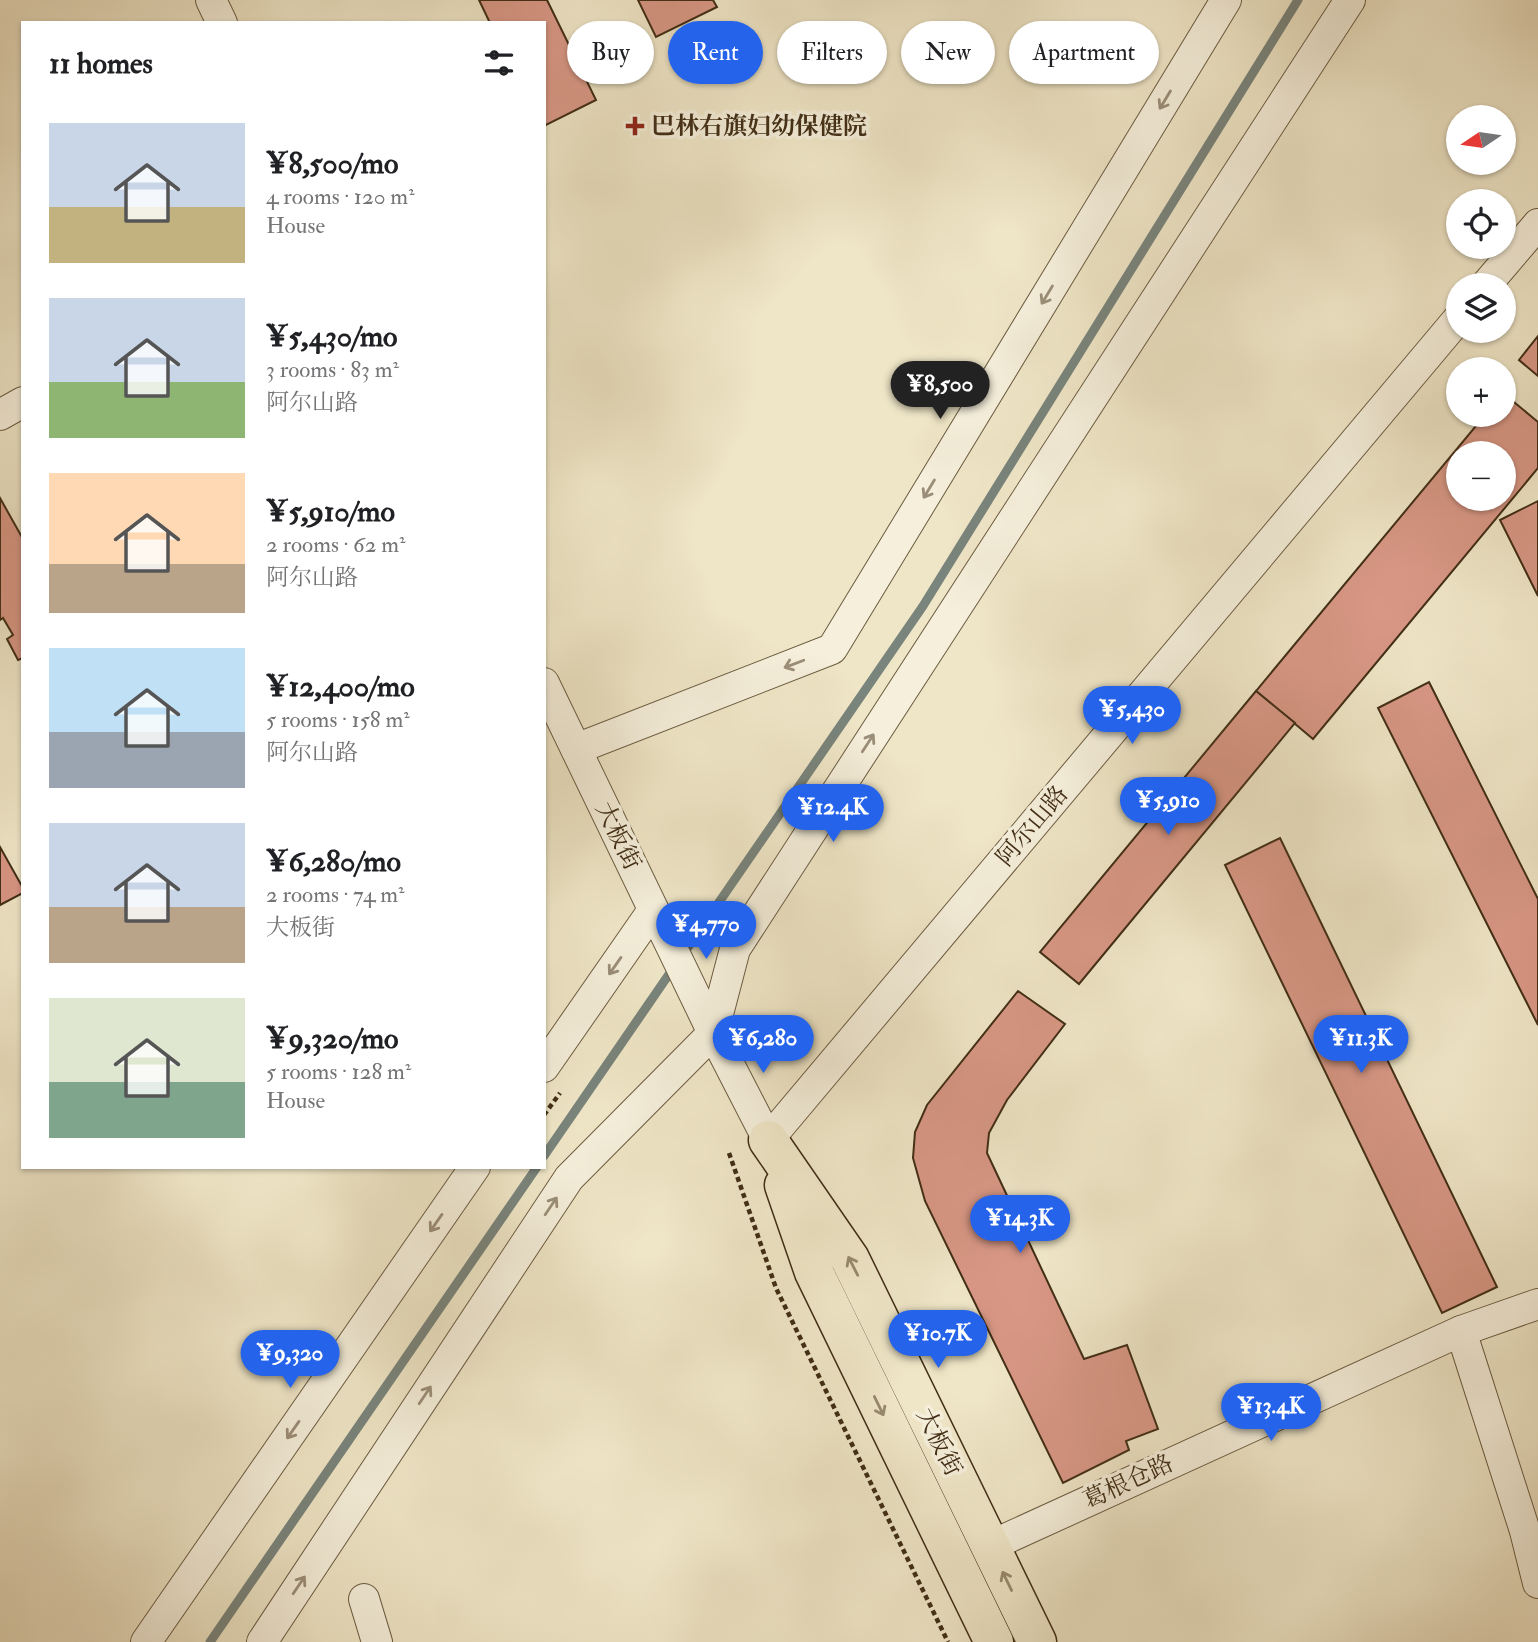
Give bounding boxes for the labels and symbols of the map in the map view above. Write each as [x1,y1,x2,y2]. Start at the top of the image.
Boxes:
one-way arrow [1158,90,1172,110]
north arrow [1446,105,1516,175]
place label: 巴林右旗妇幼保健院 [651,111,867,142]
marker: 巴林右旗妇幼保健院 [625,116,645,136]
one-way arrow [1040,284,1054,304]
pin: ¥8,500 [883,362,997,421]
one-way arrow [922,479,936,499]
one-way arrow [784,658,806,671]
pin: ¥5,430 [1075,686,1189,746]
one-way arrow [862,733,876,753]
pin: ¥5,910 [1111,778,1225,837]
street label: 阿尔山路 [989,779,1075,873]
pin: ¥12.4K [776,784,890,844]
street label: 大板街 [588,797,648,875]
pin: ¥4,770 [649,902,763,961]
one-way arrow [608,956,622,975]
pin: ¥6,280 [706,1016,820,1075]
pin: ¥11.3K [1304,1016,1418,1075]
pin: ¥14.3K [963,1196,1077,1255]
one-way arrow [543,1197,558,1216]
one-way arrow [429,1213,443,1232]
one-way arrow [846,1256,860,1277]
pin: ¥10.7K [881,1310,995,1370]
pin: ¥9,320 [233,1330,347,1390]
pin: ¥13.4K [1214,1384,1328,1443]
one-way arrow [418,1386,432,1406]
one-way arrow [873,1395,886,1416]
street label: 大板街 [909,1403,969,1481]
one-way arrow [286,1420,300,1440]
street label: 葛根仓路 [1078,1448,1178,1516]
one-way arrow [999,1571,1013,1592]
one-way arrow [292,1576,306,1595]

